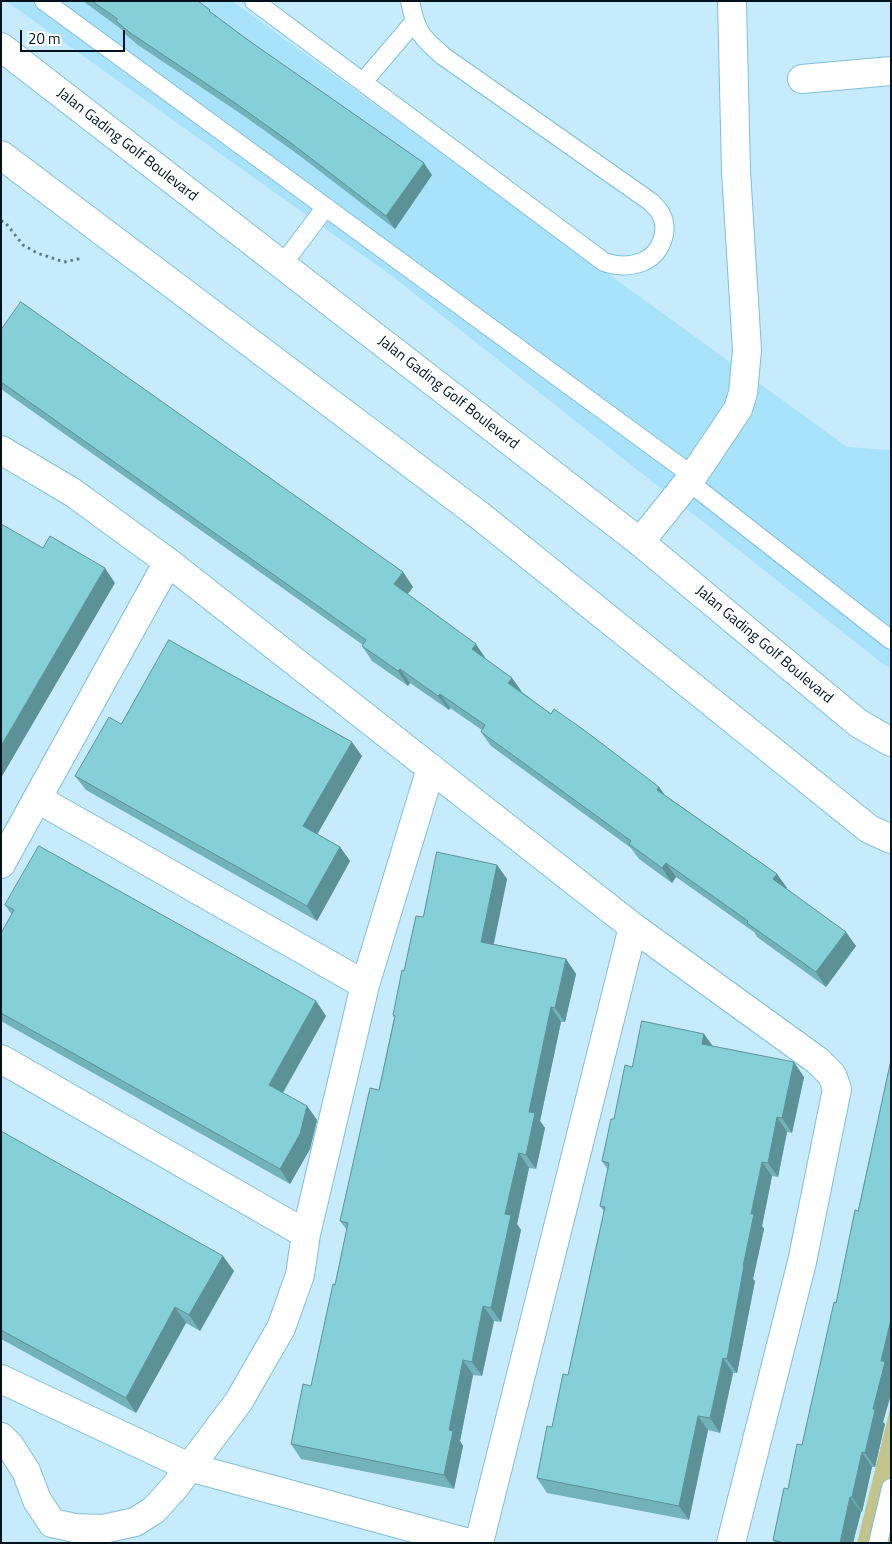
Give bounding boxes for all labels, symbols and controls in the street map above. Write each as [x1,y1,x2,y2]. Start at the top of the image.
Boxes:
scale bar [22,20,128,52]
text: 20 m [28,27,61,50]
street label: Jalan Gading Golf Boulevard [53,84,201,206]
street label: Jalan Gading Golf Boulevard [374,332,522,454]
street label: Jalan Gading Golf Boulevard [692,582,836,708]

